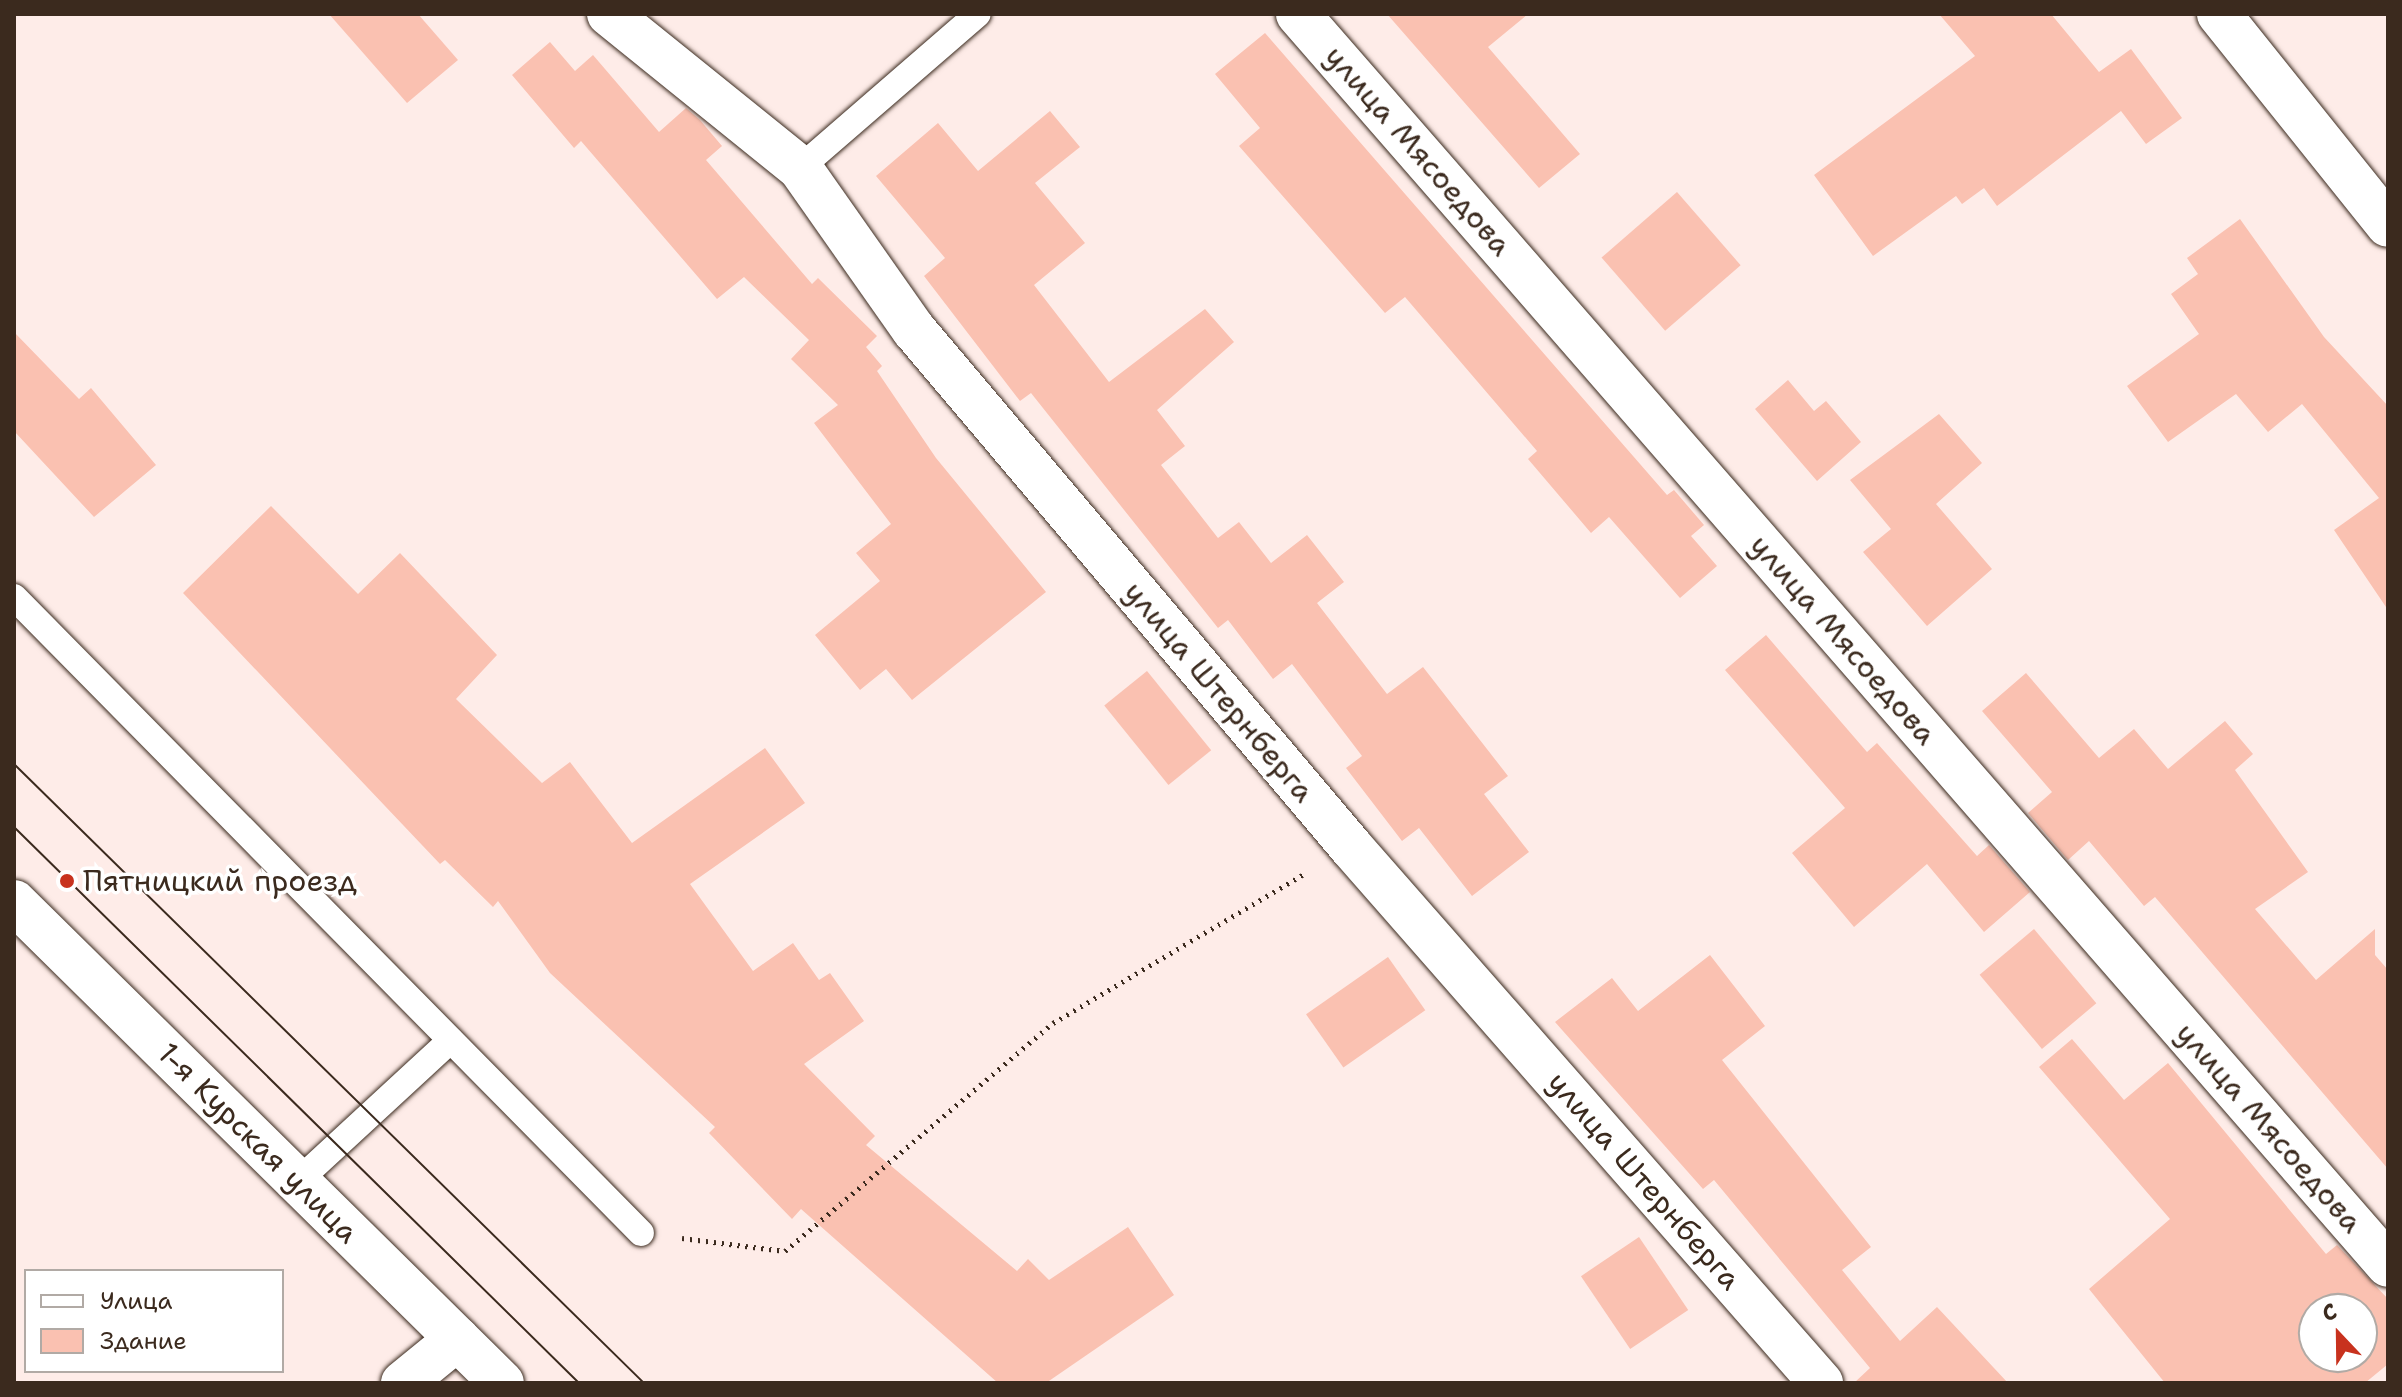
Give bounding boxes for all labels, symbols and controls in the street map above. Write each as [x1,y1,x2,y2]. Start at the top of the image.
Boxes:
street label: улица Мясоедова [1317,39,1519,263]
street label: улица Мясоедова [1742,528,1944,752]
street label: улица Штернберга [1116,574,1322,810]
place label: Пятницкий проезд [83,863,357,899]
marker: Пятницкий проезд [58,872,76,890]
street label: улица Мясоедова [2168,1016,2370,1240]
street label: 1-я Курская улица [150,1035,366,1251]
street label: улица Штернберга [1540,1065,1748,1297]
legend [24,1269,284,1373]
text: Улица [100,1285,173,1317]
north arrow [2298,1293,2378,1373]
text: С [2318,1296,2341,1328]
text: Здание [100,1325,187,1357]

